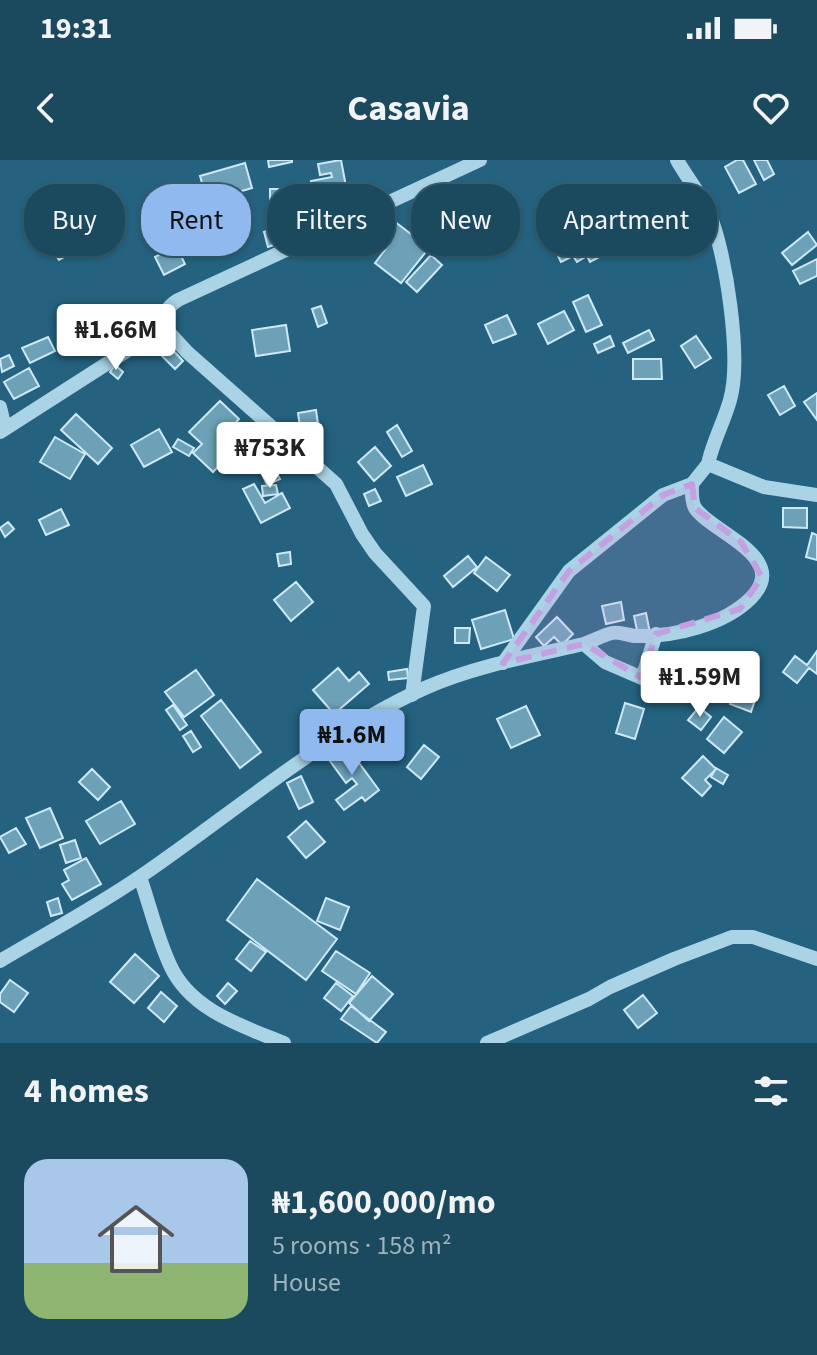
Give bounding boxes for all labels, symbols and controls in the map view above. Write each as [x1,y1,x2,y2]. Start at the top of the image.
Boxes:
text: 19:31 [40,7,112,50]
text: Casavia [347,83,470,134]
icon: back [24,86,68,130]
icon: heart [749,86,793,130]
chip: Buy [24,184,125,256]
chip: Rent [141,184,251,256]
chip: Filters [267,184,395,256]
chip: New [411,184,520,256]
chip: Apartment [536,184,717,256]
pin: ₦1.66M [51,304,181,372]
text: ₦1.66M [75,311,157,348]
pin: ₦753K [214,422,326,490]
text: ₦753K [235,429,305,466]
pin: ₦1.59M [635,651,765,719]
text: ₦1.59M [659,658,741,695]
pin: ₦1.6M [296,709,408,777]
text: ₦1.6M [318,716,386,753]
text: 4 homes [24,1067,149,1116]
icon: filters [749,1069,793,1113]
text: ₦1,600,000/mo [272,1178,496,1227]
icon: home [88,1191,184,1287]
text: 5 rooms · 158 m² [272,1227,451,1264]
text: House [272,1264,341,1301]

